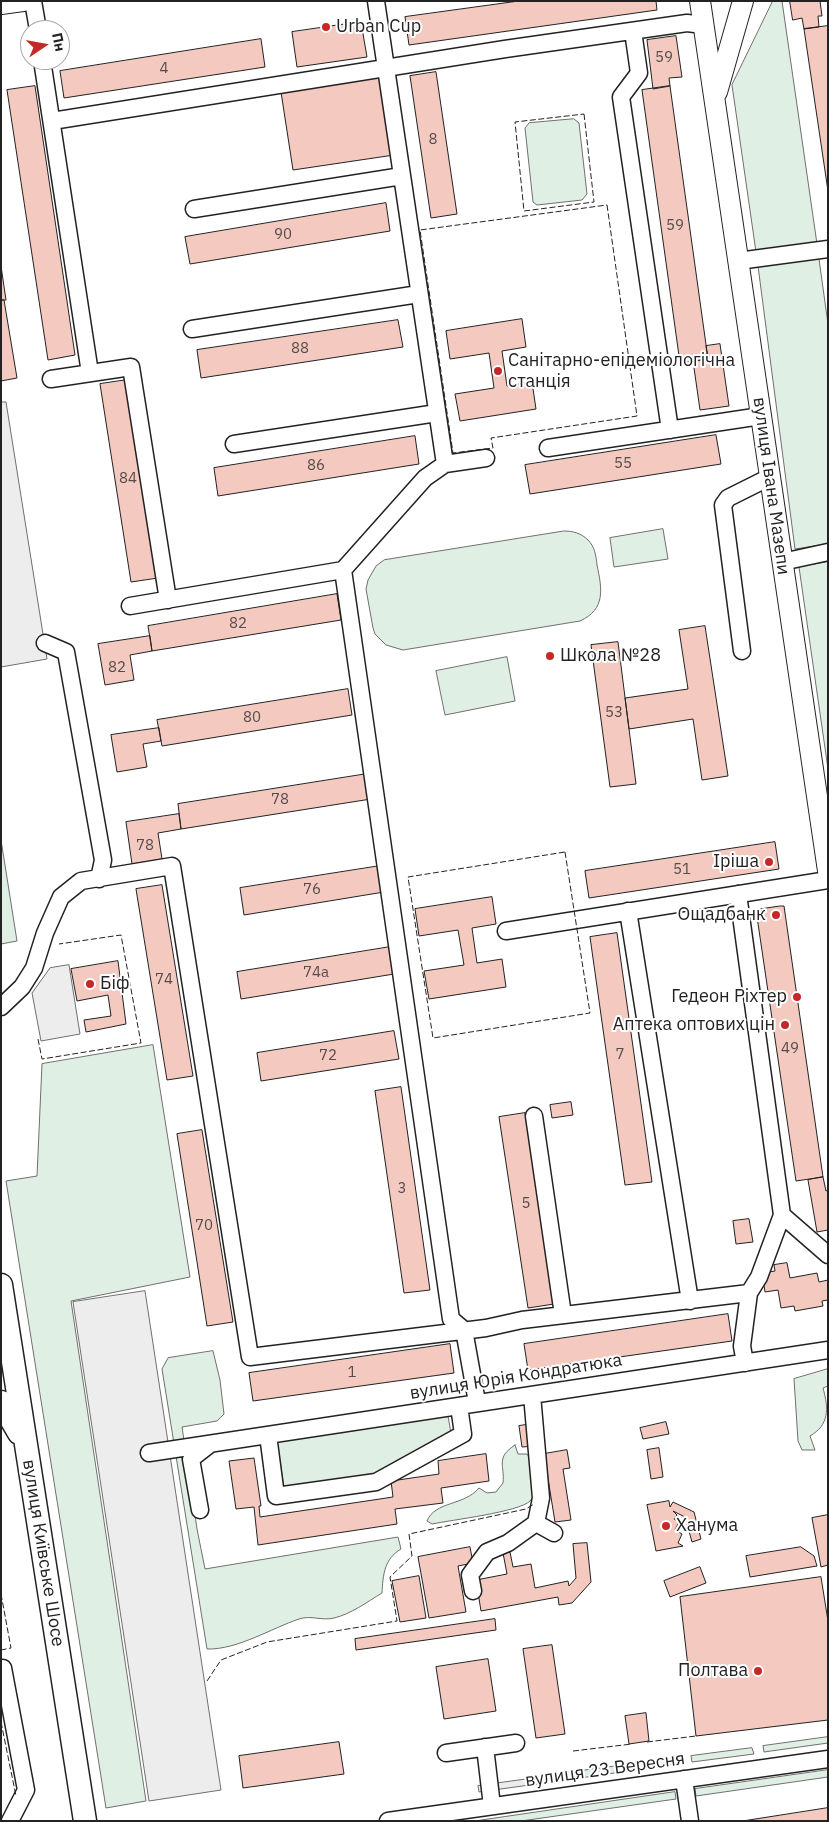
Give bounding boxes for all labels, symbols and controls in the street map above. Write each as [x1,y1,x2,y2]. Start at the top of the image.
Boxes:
place label: Urban Cup [336,16,421,38]
north arrow [20,20,70,70]
marker: Urban Cup [320,21,332,33]
text: Пн [48,31,69,53]
house number: 59 [655,49,673,67]
house number: 4 [160,60,168,78]
house number: 8 [429,131,437,149]
house number: 59 [666,217,684,235]
house number: 90 [274,226,292,244]
house number: 88 [291,340,309,358]
place label: Санітарно-епідеміологічна станція [508,350,735,392]
marker: Санітарно-епідеміологічна станція [492,365,504,377]
street label: вулиця Івана Мазепи [748,396,794,576]
house number: 55 [614,455,632,473]
house number: 86 [307,457,325,475]
house number: 84 [119,470,137,488]
house number: 82 [229,615,247,633]
place label: Школа №28 [560,645,661,667]
marker: Школа №28 [544,650,556,662]
house number: 82 [108,659,126,677]
house number: 53 [605,704,623,722]
house number: 80 [243,709,261,727]
house number: 78 [271,791,289,809]
house number: 78 [136,837,154,855]
place label: Іріша [713,851,759,873]
marker: Іріша [763,856,775,868]
house number: 51 [673,861,691,879]
house number: 76 [303,881,321,899]
place label: Ощадбанк [677,904,766,926]
marker: Ощадбанк [770,909,782,921]
house number: 74а [303,964,329,982]
house number: 74 [155,971,173,989]
place label: Біф [100,973,129,995]
marker: Біф [84,978,96,990]
place label: Гедеон Ріхтер [671,986,787,1008]
marker: Гедеон Ріхтер [791,991,803,1003]
place label: Аптека оптових цін [613,1014,775,1036]
marker: Аптека оптових цін [779,1019,791,1031]
house number: 49 [781,1040,799,1058]
house number: 7 [616,1046,624,1064]
house number: 72 [319,1047,337,1065]
house number: 3 [398,1180,406,1198]
house number: 5 [522,1195,530,1213]
house number: 70 [195,1217,213,1235]
street label: вулиця Юрія Кондратюка [408,1350,624,1404]
house number: 1 [348,1364,356,1382]
street label: вулиця Київське Шосе [18,1458,68,1648]
place label: Ханума [676,1515,738,1537]
marker: Ханума [660,1520,672,1532]
place label: Полтава [678,1660,748,1682]
marker: Полтава [752,1665,764,1677]
street label: вулиця 23 Вересня [524,1748,686,1792]

